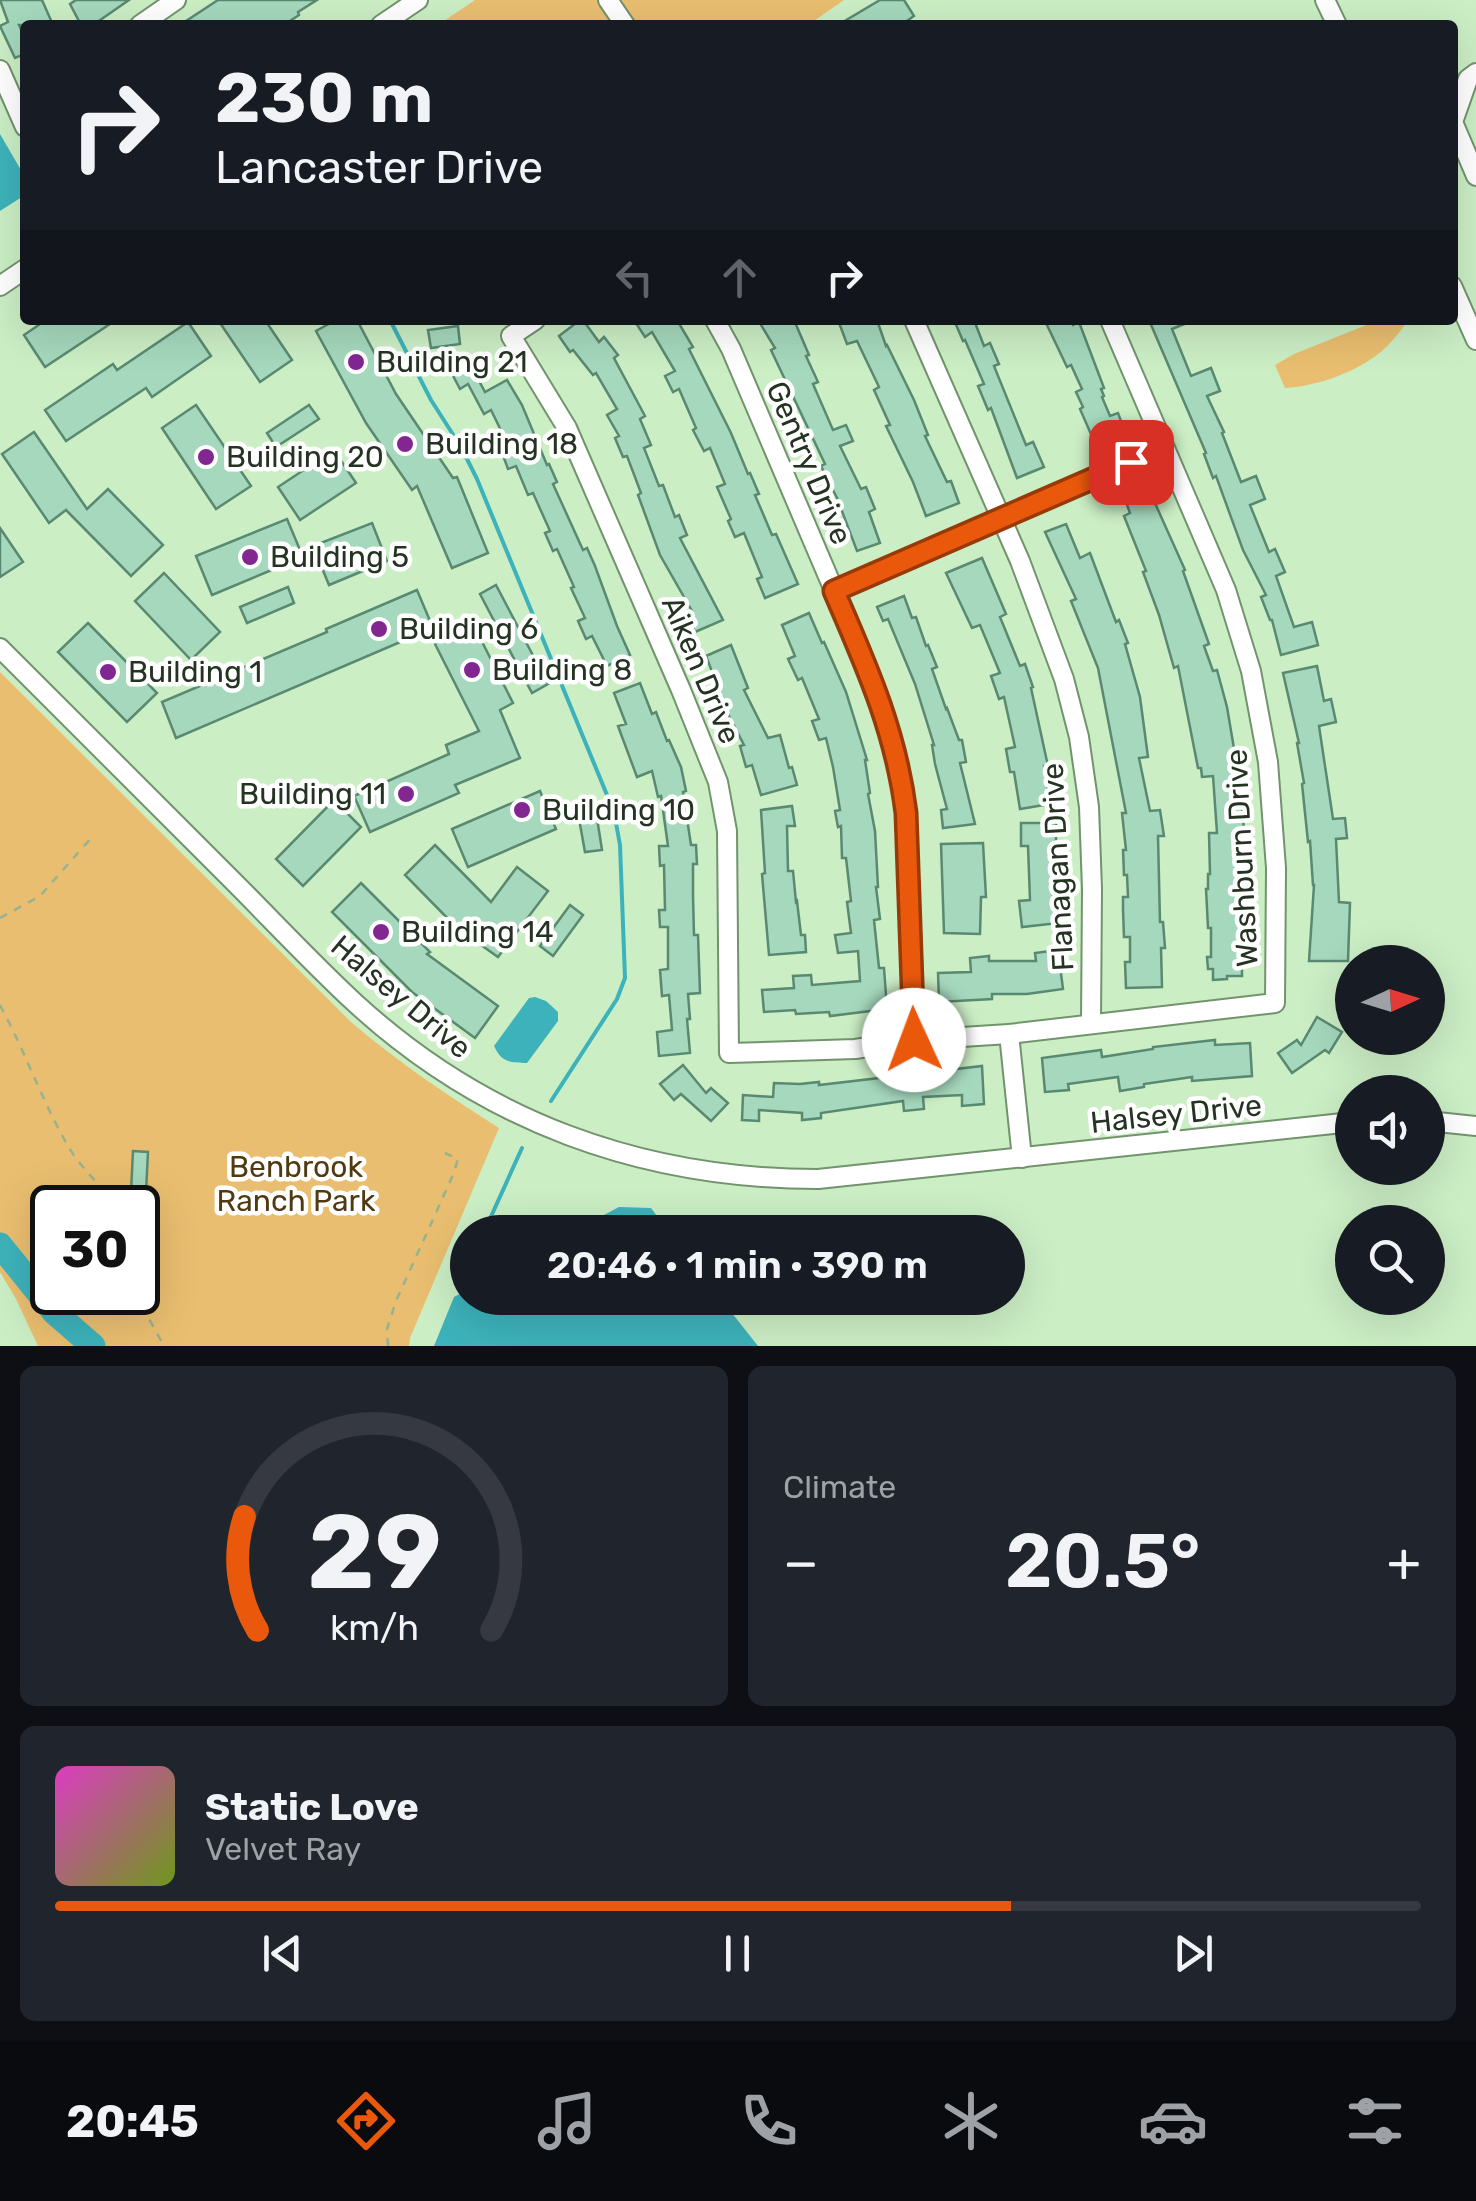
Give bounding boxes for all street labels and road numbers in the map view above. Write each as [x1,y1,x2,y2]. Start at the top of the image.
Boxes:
street label: Gentry Drive [759,376,859,550]
street label: Aiken Drive [654,591,748,749]
street label: Washburn Drive [1218,748,1266,968]
street label: Flanagan Drive [1035,762,1081,972]
street label: Halsey Drive [324,928,478,1066]
street label: Halsey Drive [1089,1087,1263,1141]

